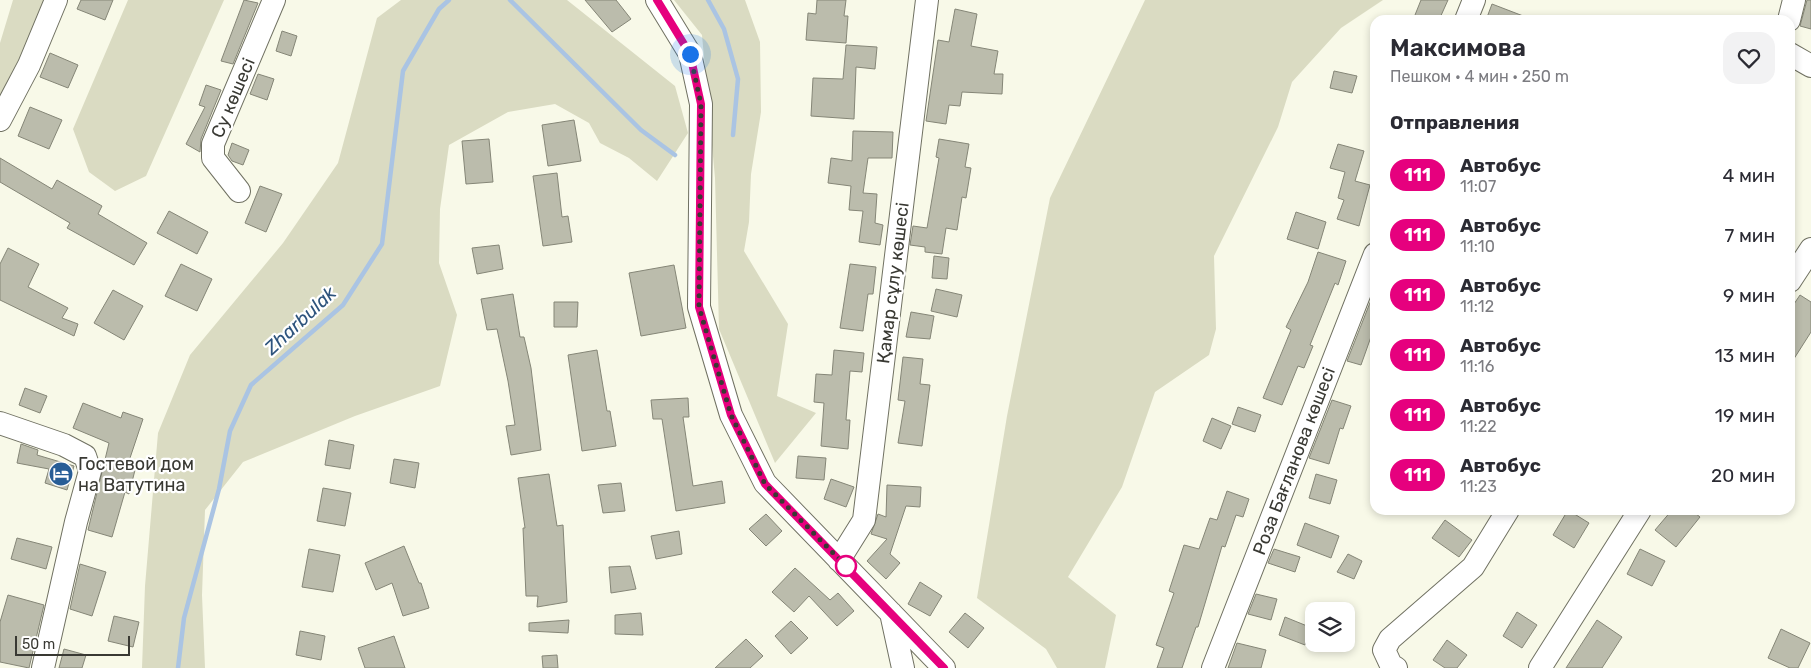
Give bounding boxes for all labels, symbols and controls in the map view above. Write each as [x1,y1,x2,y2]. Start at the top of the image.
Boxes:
button: heart [1723,32,1775,84]
text: Максимова [1390,34,1526,62]
your location [678,42,703,67]
street label: Су көшесі [206,55,260,141]
text: Пешком · 4 мин · 250 m [1390,67,1569,86]
text: Отправления [1390,111,1520,134]
text: Автобус [1460,154,1541,177]
text: 111 [1404,164,1431,186]
text: 4 мин [1722,164,1775,187]
text: 11:07 [1460,177,1496,196]
street label: Қамар сұлу көшесі [872,201,914,365]
text: Автобус [1460,214,1541,237]
text: 111 [1404,224,1431,246]
text: 7 мин [1724,224,1775,247]
text: 11:10 [1460,237,1495,256]
text: Автобус [1460,274,1541,297]
water label: Zharbulak [259,281,341,360]
text: 111 [1404,284,1431,306]
text: 9 мин [1723,284,1775,307]
text: 11:12 [1460,297,1494,316]
text: Автобус [1460,334,1541,357]
text: 111 [1404,344,1431,366]
text: 13 мин [1715,344,1775,367]
text: 11:16 [1460,357,1494,376]
street label: Роза Бағланова көшесі [1248,364,1340,558]
text: Автобус [1460,394,1541,417]
text: 111 [1404,404,1431,426]
text: 19 мин [1715,404,1775,427]
text: 11:22 [1460,417,1497,436]
place label: Гостевой дом на Ватутина [78,453,194,496]
text: Автобус [1460,454,1541,477]
hotel icon: Гостевой дом на Ватутина [48,461,74,487]
text: 111 [1404,464,1431,486]
text: 20 мин [1711,464,1775,487]
text: 11:23 [1460,477,1497,496]
unlabelled marker [835,555,857,577]
map controls [1305,602,1355,652]
button: layers [1305,602,1355,652]
scale bar [15,633,130,656]
text: 50 m [22,636,55,653]

